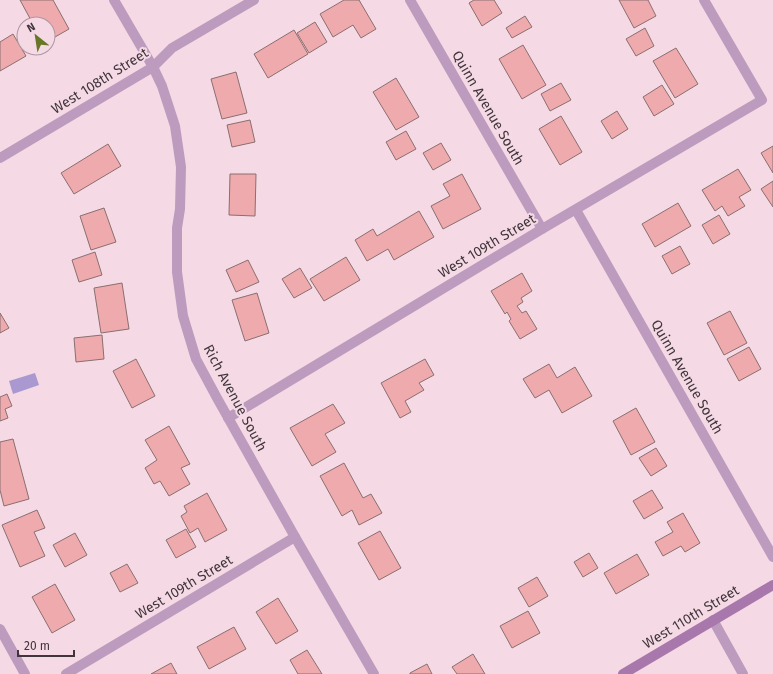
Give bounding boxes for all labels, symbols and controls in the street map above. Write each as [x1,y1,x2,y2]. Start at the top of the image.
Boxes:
north arrow [16,16,56,56]
text: N [25,20,38,35]
street label: West 108th Street [48,44,152,118]
street label: Quinn Avenue South [448,48,528,168]
street label: West 109th Street [435,210,539,282]
street label: Quinn Avenue South [647,317,727,437]
street label: Rich Avenue South [200,342,270,454]
street label: West 109th Street [132,551,236,623]
street label: West 110th Street [640,581,743,652]
scale bar [18,632,74,658]
text: 20 m [24,639,50,653]

